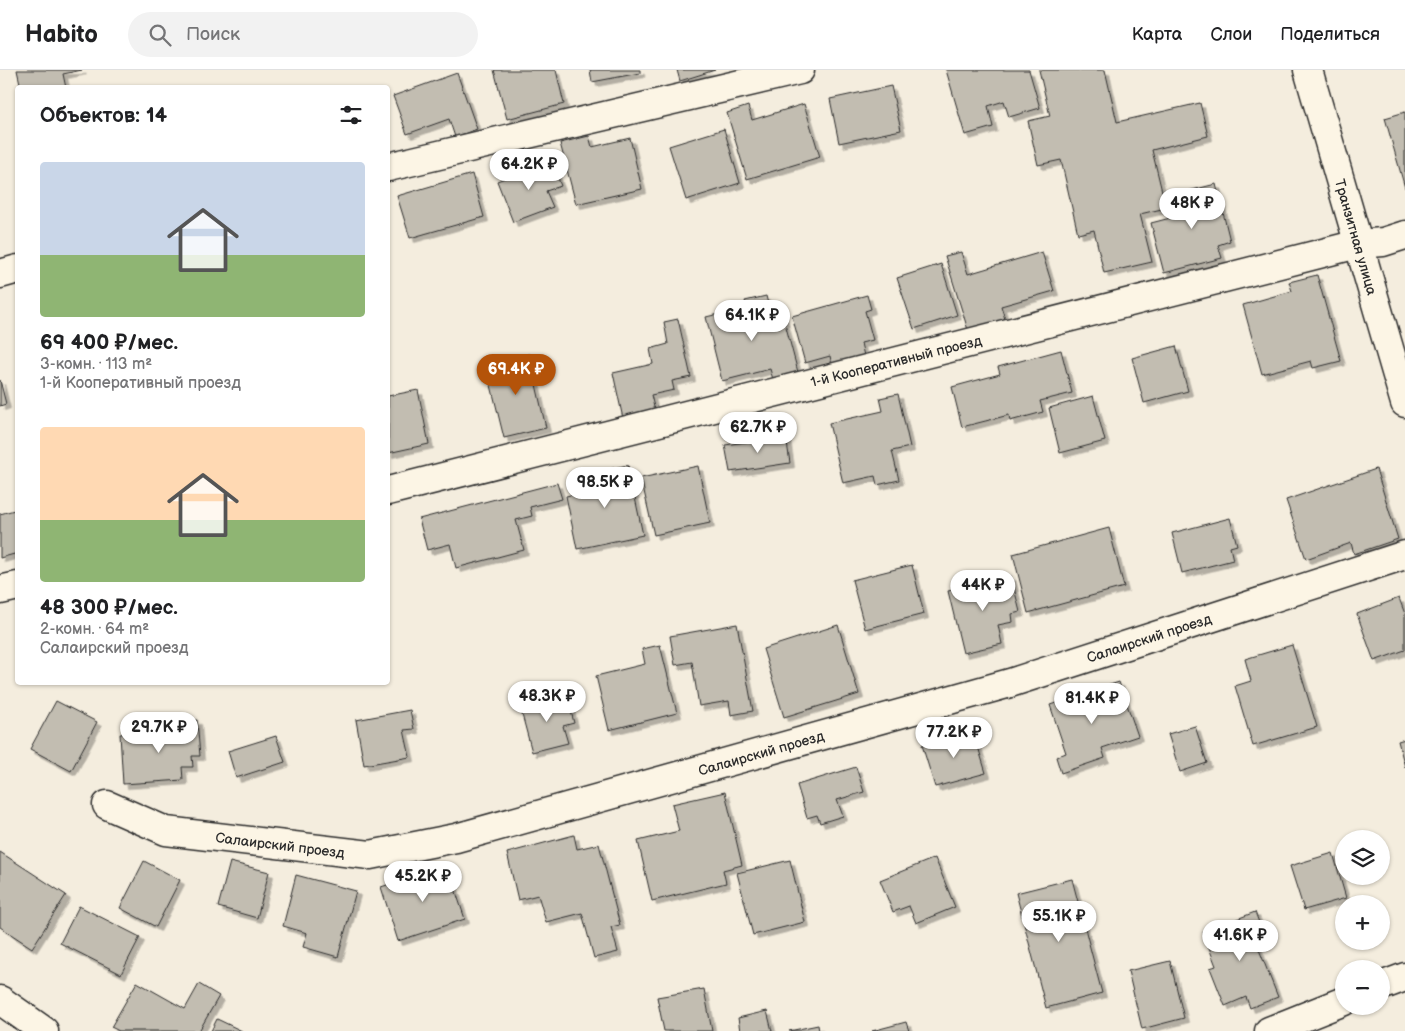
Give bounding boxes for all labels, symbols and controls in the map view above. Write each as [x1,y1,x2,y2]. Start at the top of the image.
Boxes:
search box [128,12,478,57]
text: Habito [25,20,98,49]
icon: search [146,21,174,49]
text: Поиск [186,23,240,46]
text: Карта [1132,24,1182,45]
text: Слои [1210,24,1252,45]
text: Поделиться [1280,24,1380,45]
icon: filters [337,101,365,129]
text: Объектов: 14 [40,103,167,128]
pin: 64.2K ₽ [483,148,575,191]
text: 64.2K ₽ [501,155,557,174]
street label: Транзитная улица [1331,177,1380,298]
pin: 48K ₽ [1157,188,1227,230]
text: 48K ₽ [1170,194,1214,213]
icon: home [158,195,248,285]
pin: 64.1K ₽ [706,300,798,342]
text: 64.1K ₽ [725,306,779,325]
text: 69 400 ₽/мес. [40,330,178,355]
street label: 1-й Кооперативный проезд [809,332,984,391]
pin: 69.4K ₽ [470,354,562,396]
text: 3-комн. · 113 m² [40,355,152,374]
text: 69.4K ₽ [488,360,544,379]
text: 1-й Кооперативный проезд [40,374,241,393]
pin: 62.7K ₽ [712,412,804,454]
text: 62.7K ₽ [730,418,786,437]
icon: home [158,460,248,550]
pin: 98.5K ₽ [559,466,651,509]
text: 98.5K ₽ [577,473,633,492]
pin: 44K ₽ [948,570,1018,612]
text: 44K ₽ [961,576,1005,595]
text: 48 300 ₽/мес. [40,595,178,620]
street label: Салаирский проезд [1085,610,1214,667]
text: 2-комн. · 64 m² [40,620,149,639]
text: Салаирский проезд [40,639,189,658]
pin: 48.3K ₽ [501,680,593,723]
pin: 81.4K ₽ [1046,682,1138,725]
text: 48.3K ₽ [519,687,575,706]
text: 81.4K ₽ [1065,689,1119,708]
pin: 29.7K ₽ [113,712,205,754]
pin: 77.2K ₽ [908,716,1000,759]
text: 29.7K ₽ [131,718,187,737]
text: 77.2K ₽ [926,723,982,742]
street label: Салаирский проезд [696,727,826,780]
street label: Салаирский проезд [214,829,346,862]
map controls [1335,830,1390,1015]
button: layers [1335,830,1390,885]
pin: 45.2K ₽ [377,860,469,903]
text: 45.2K ₽ [395,867,451,886]
button: + [1335,895,1390,950]
pin: 55.1K ₽ [1013,900,1105,943]
text: 55.1K ₽ [1032,907,1086,926]
pin: 41.6K ₽ [1194,920,1286,962]
text: 41.6K ₽ [1213,926,1267,945]
button: − [1335,960,1390,1015]

